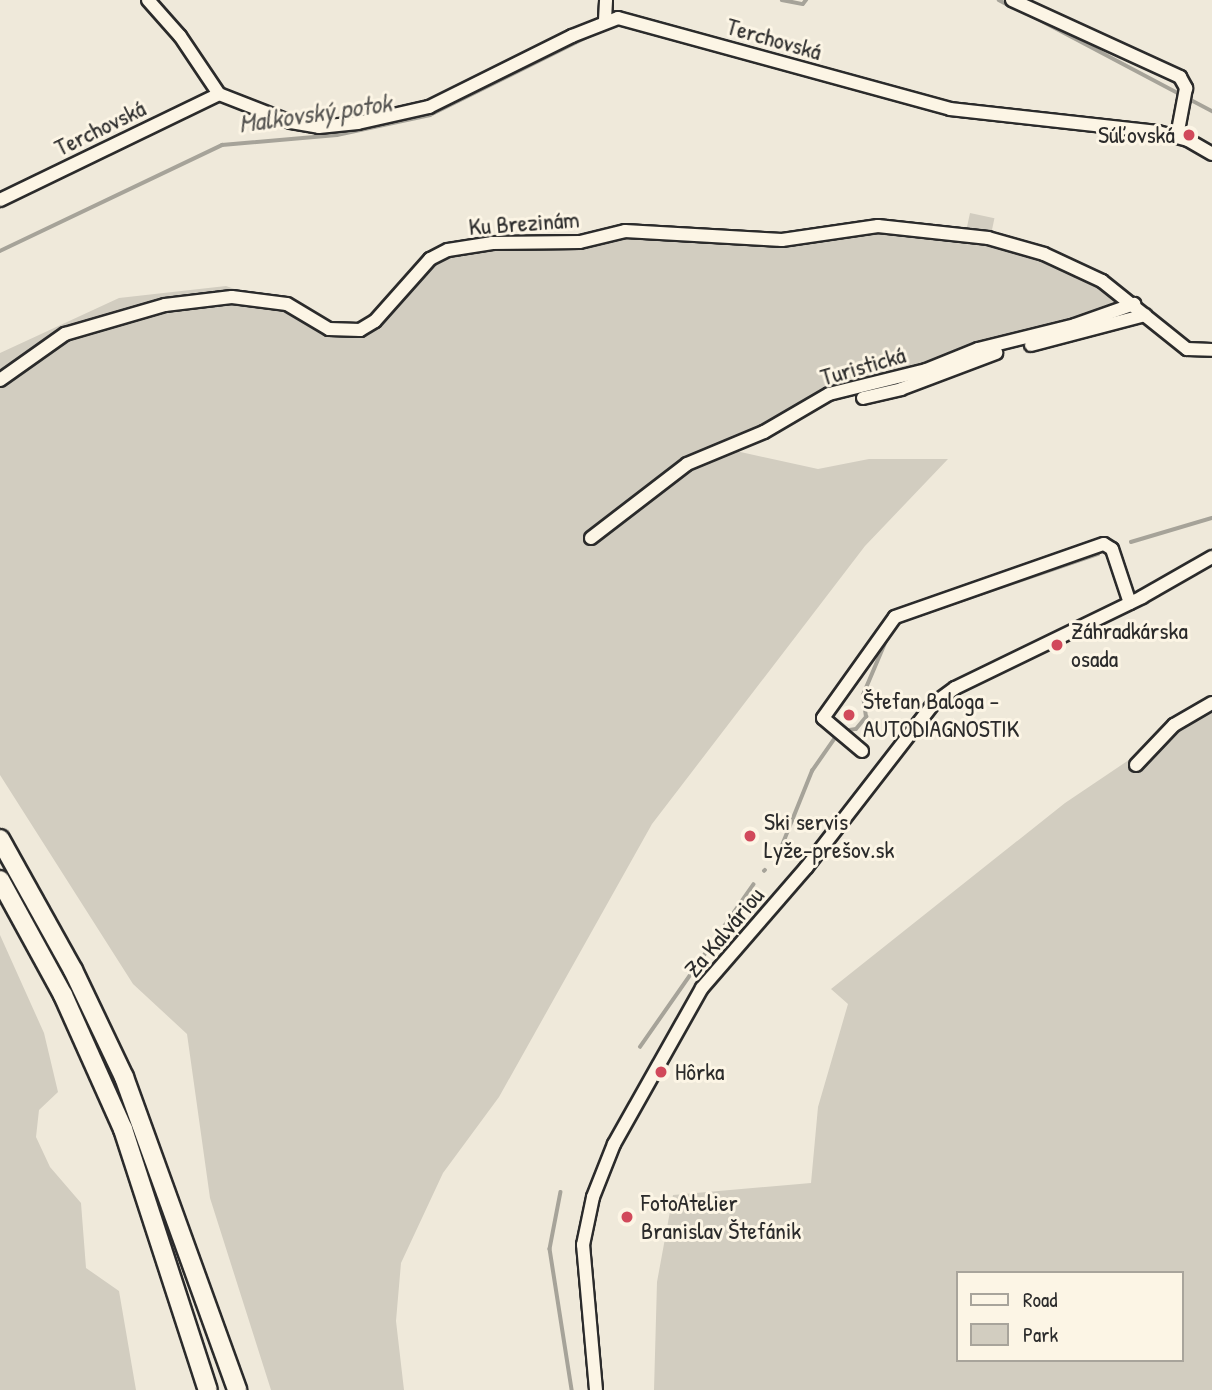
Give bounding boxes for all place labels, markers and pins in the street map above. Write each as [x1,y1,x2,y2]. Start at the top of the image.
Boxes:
place label: Súľovská [1098,121,1175,149]
marker: Súľovská [1181,127,1197,143]
place label: Záhradkárska osada [1071,617,1188,673]
marker: Záhradkárska osada [1049,637,1065,653]
place label: Štefan Baloga - AUTODIAGNOSTIK [863,687,1019,743]
marker: Štefan Baloga - AUTODIAGNOSTIK [841,707,857,723]
place label: Ski servis Lyže-prešov.sk [764,808,895,864]
marker: Ski servis Lyže-prešov.sk [742,828,758,844]
place label: Hôrka [675,1058,725,1086]
marker: Hôrka [653,1064,669,1080]
place label: FotoAtelier Branislav Štefánik [641,1189,801,1245]
marker: FotoAtelier Branislav Štefánik [619,1209,635,1225]

